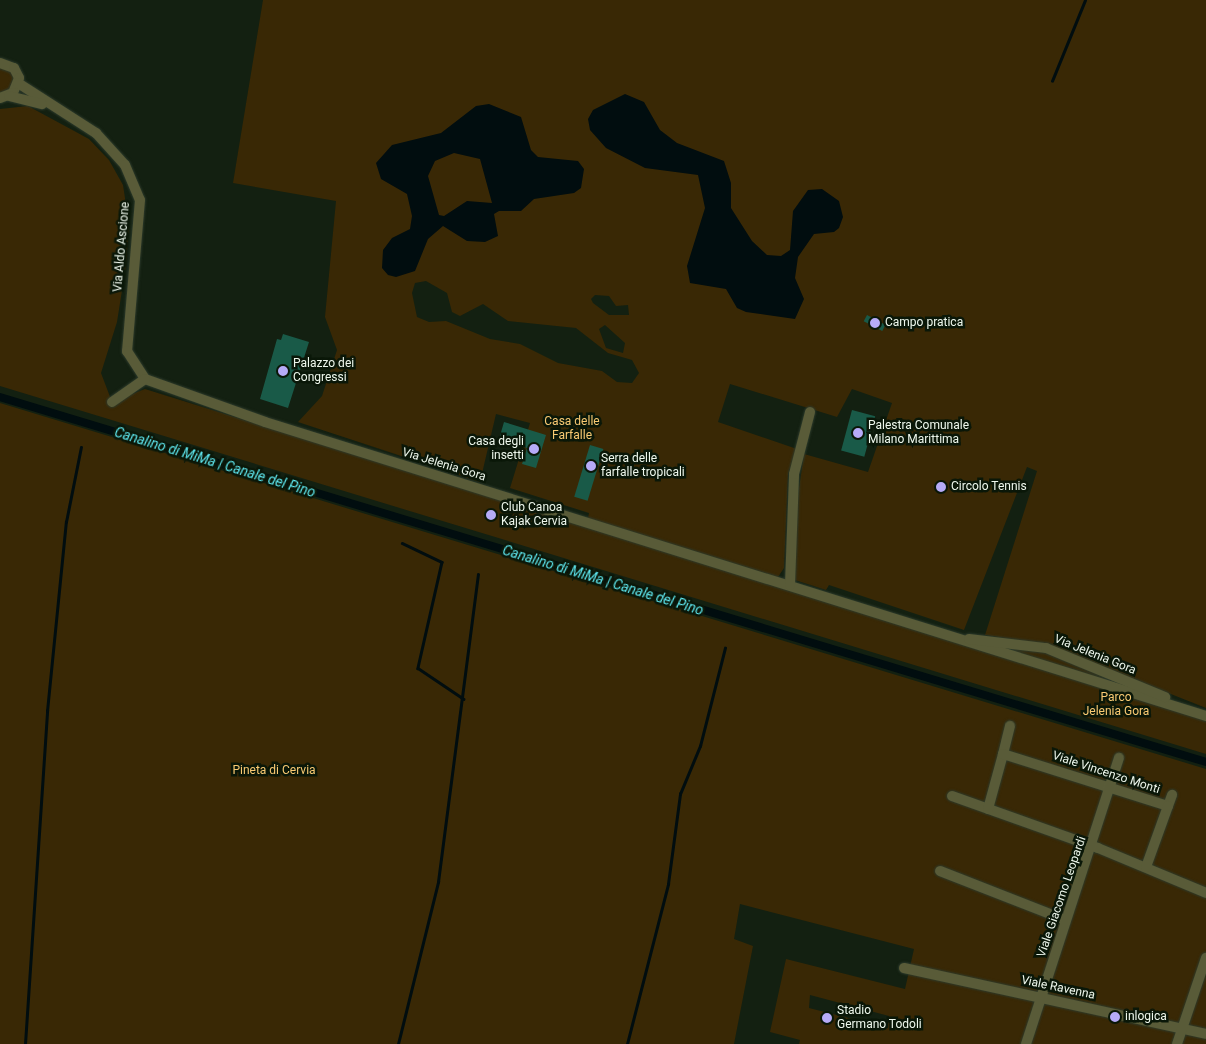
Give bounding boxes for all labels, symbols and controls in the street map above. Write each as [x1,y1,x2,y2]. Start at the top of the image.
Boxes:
street label: Via Aldo Ascione [111,201,133,293]
place label: Campo pratica [885,316,963,330]
marker: Campo pratica [869,317,881,329]
place label: Palazzo dei Congressi [293,357,354,385]
marker: Palazzo dei Congressi [277,365,289,377]
park label: Casa delle Farfalle [544,415,600,443]
place label: Palestra Comunale Milano Marittima [868,419,969,447]
water label: Canalino di MiMa | Canale del Pino [113,423,317,501]
marker: Palestra Comunale Milano Marittima [852,427,864,439]
place label: Casa degli insetti [468,435,524,463]
marker: Casa degli insetti [528,443,540,455]
street label: Via Jelenia Gora [400,445,488,485]
place label: Serra delle farfalle tropicali [601,452,685,480]
marker: Serra delle farfalle tropicali [585,460,597,472]
place label: Circolo Tennis [951,480,1027,494]
marker: Circolo Tennis [935,481,947,493]
place label: Club Canoa Kajak Cervia [501,501,567,529]
marker: Club Canoa Kajak Cervia [485,509,497,521]
water label: Canalino di MiMa | Canale del Pino [501,541,705,619]
street label: Via Jelenia Gora [1052,632,1138,678]
park label: Parco Jelenia Gora [1083,691,1149,719]
street label: Viale Vincenzo Monti [1050,749,1162,797]
park label: Pineta di Cervia [232,764,316,778]
street label: Viale Giacomo Leopardi [1035,835,1089,959]
street label: Viale Ravenna [1020,973,1096,1003]
place label: Stadio Germano Todoli [837,1004,922,1032]
place label: inlogica [1125,1010,1167,1024]
marker: inlogica [1109,1011,1121,1023]
marker: Stadio Germano Todoli [821,1012,833,1024]

